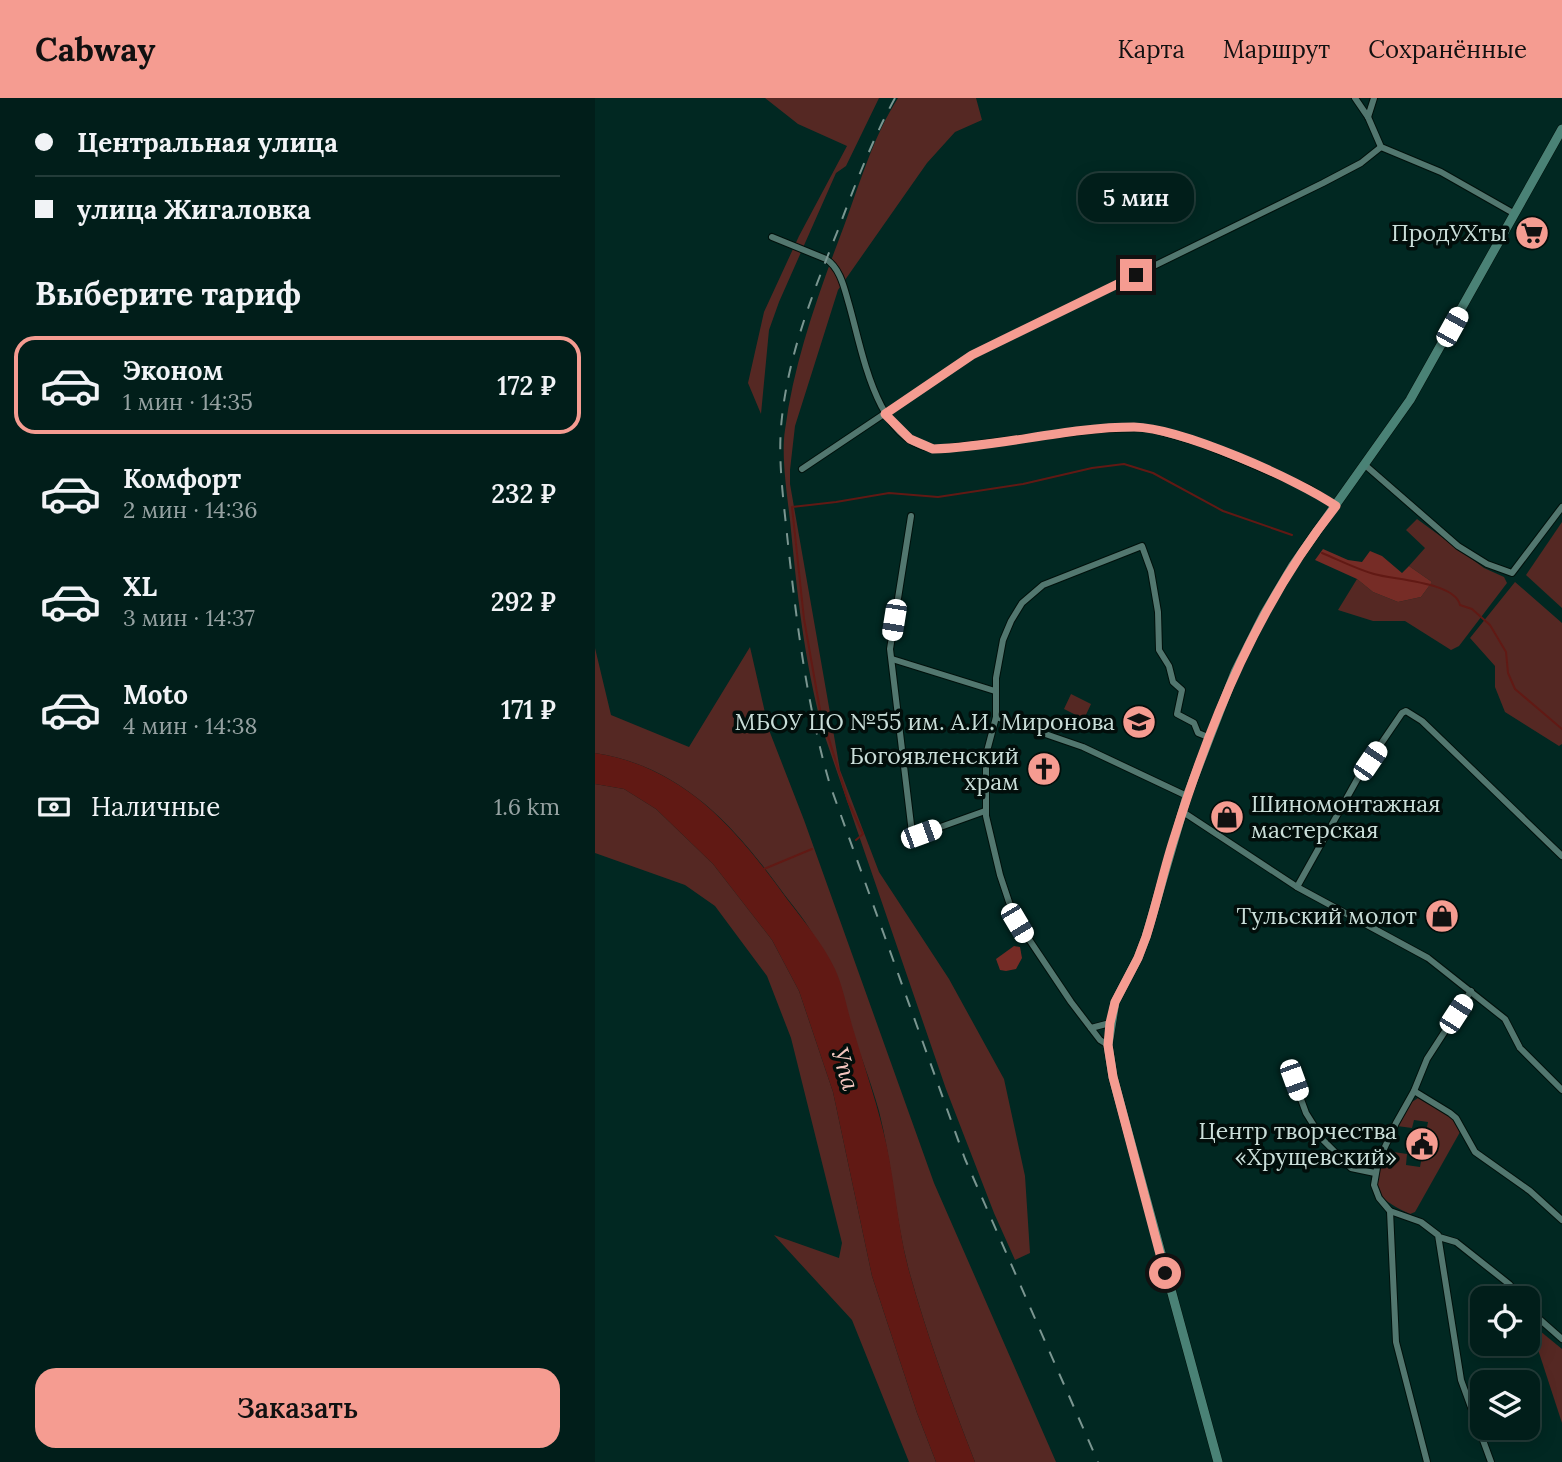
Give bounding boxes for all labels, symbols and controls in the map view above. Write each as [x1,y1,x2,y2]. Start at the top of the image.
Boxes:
text: Cabway [35,28,155,70]
text: Карта [1117,34,1185,65]
text: Маршрут [1223,34,1330,65]
text: Сохранённые [1368,34,1527,65]
text: Центральная улица [77,126,338,159]
callout: 5 мин [1078,174,1194,222]
text: 5 мин [1103,183,1169,212]
text: улица Жигаловка [77,193,311,226]
supermarket icon: ПродУХты [1513,214,1551,252]
place label: ПродУХты [1391,218,1507,247]
route end [1120,259,1152,291]
text: Выберите тариф [35,273,301,314]
car [1433,304,1472,350]
icon: car [39,354,102,417]
text: Эконом [123,354,223,387]
text: 172 ₽ [497,369,556,402]
text: 1 мин · 14:35 [123,387,253,416]
icon: car [39,462,102,525]
text: Комфорт [123,462,241,495]
text: 232 ₽ [491,477,556,510]
text: 2 мин · 14:36 [123,495,258,524]
icon: car [39,570,102,633]
text: XL [123,570,157,603]
text: 292 ₽ [491,585,556,618]
car [881,598,908,642]
text: 3 мин · 14:37 [123,603,255,632]
icon: car [39,678,102,741]
text: Moto [123,678,188,711]
text: 171 ₽ [501,693,556,726]
school or university icon: МБОУ ЦО №55 им. А.И. Миронова [1120,703,1158,741]
place label: МБОУ ЦО №55 им. А.И. Миронова [735,707,1115,736]
text: 4 мин · 14:38 [123,711,257,740]
car [1350,738,1391,784]
place label: Богоявленский храм [849,741,1019,796]
church icon: Богоявленский храм [1025,750,1063,788]
icon: cash [35,788,73,826]
place label: Шиномонтажная мастерская [1251,789,1441,844]
text: Наличные [91,790,220,823]
text: 1.6 km [494,792,560,821]
shop icon: Шиномонтажная мастерская [1208,798,1246,836]
car [898,817,945,851]
shop icon: Тульский молот [1423,897,1461,935]
car [998,900,1037,946]
place label: Тульский молот [1236,901,1417,930]
car [1436,991,1477,1037]
water label: Упа [824,1044,867,1095]
car [1277,1057,1312,1103]
place label: Центр творчества «Хрущевский» [1199,1116,1397,1171]
public building icon: Центр творчества «Хрущевский» [1403,1125,1441,1163]
route start [1149,1257,1181,1289]
map controls [1470,1286,1540,1440]
button: locate [1470,1286,1540,1356]
button: Заказать [35,1368,560,1448]
button: layers [1470,1370,1540,1440]

